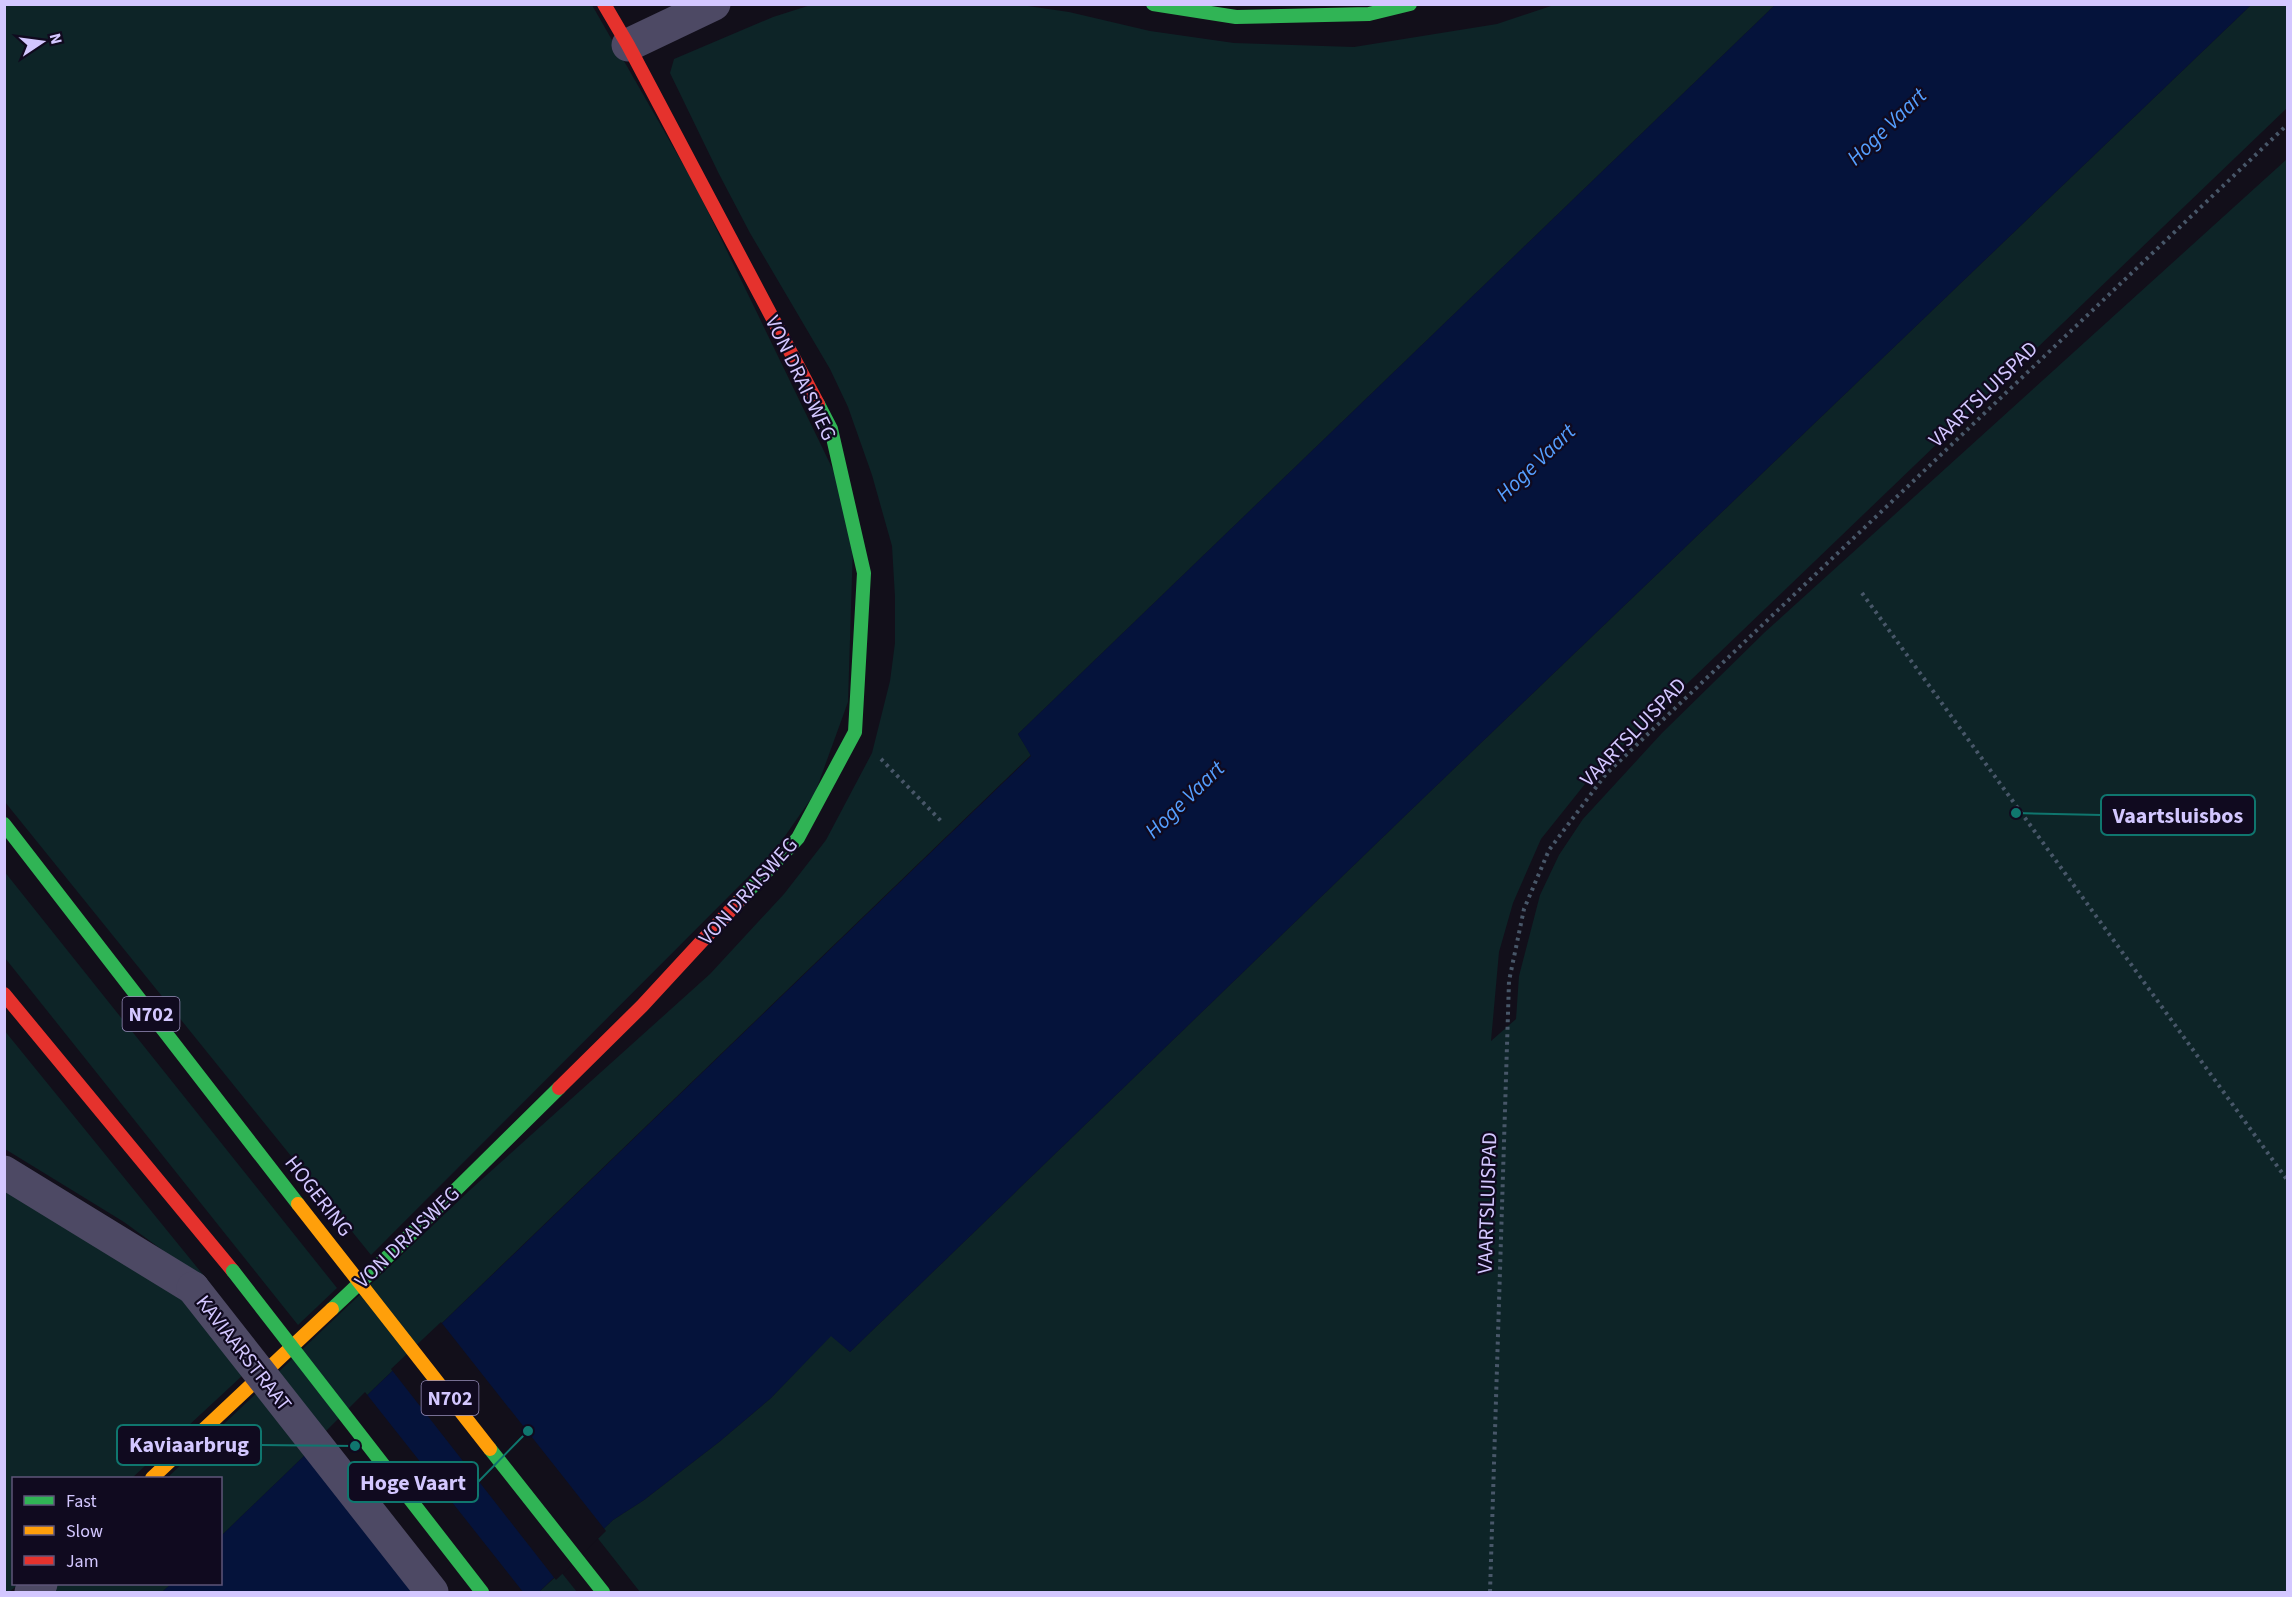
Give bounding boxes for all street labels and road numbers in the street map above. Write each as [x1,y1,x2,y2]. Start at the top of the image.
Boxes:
street label: VON DRAISWEG [758,310,844,446]
street label: VAARTSLUISPAD [1922,334,2044,454]
street label: VAARTSLUISPAD [1573,671,1693,793]
street label: VON DRAISWEG [691,831,805,951]
road number: N702 [122,997,180,1031]
street label: VAARTSLUISPAD [1470,1132,1504,1274]
street label: HOGERING [278,1149,360,1243]
street label: VON DRAISWEG [348,1179,466,1295]
street label: KAVIAARSTRAAT [189,1288,299,1418]
road number: N702 [422,1381,478,1415]

